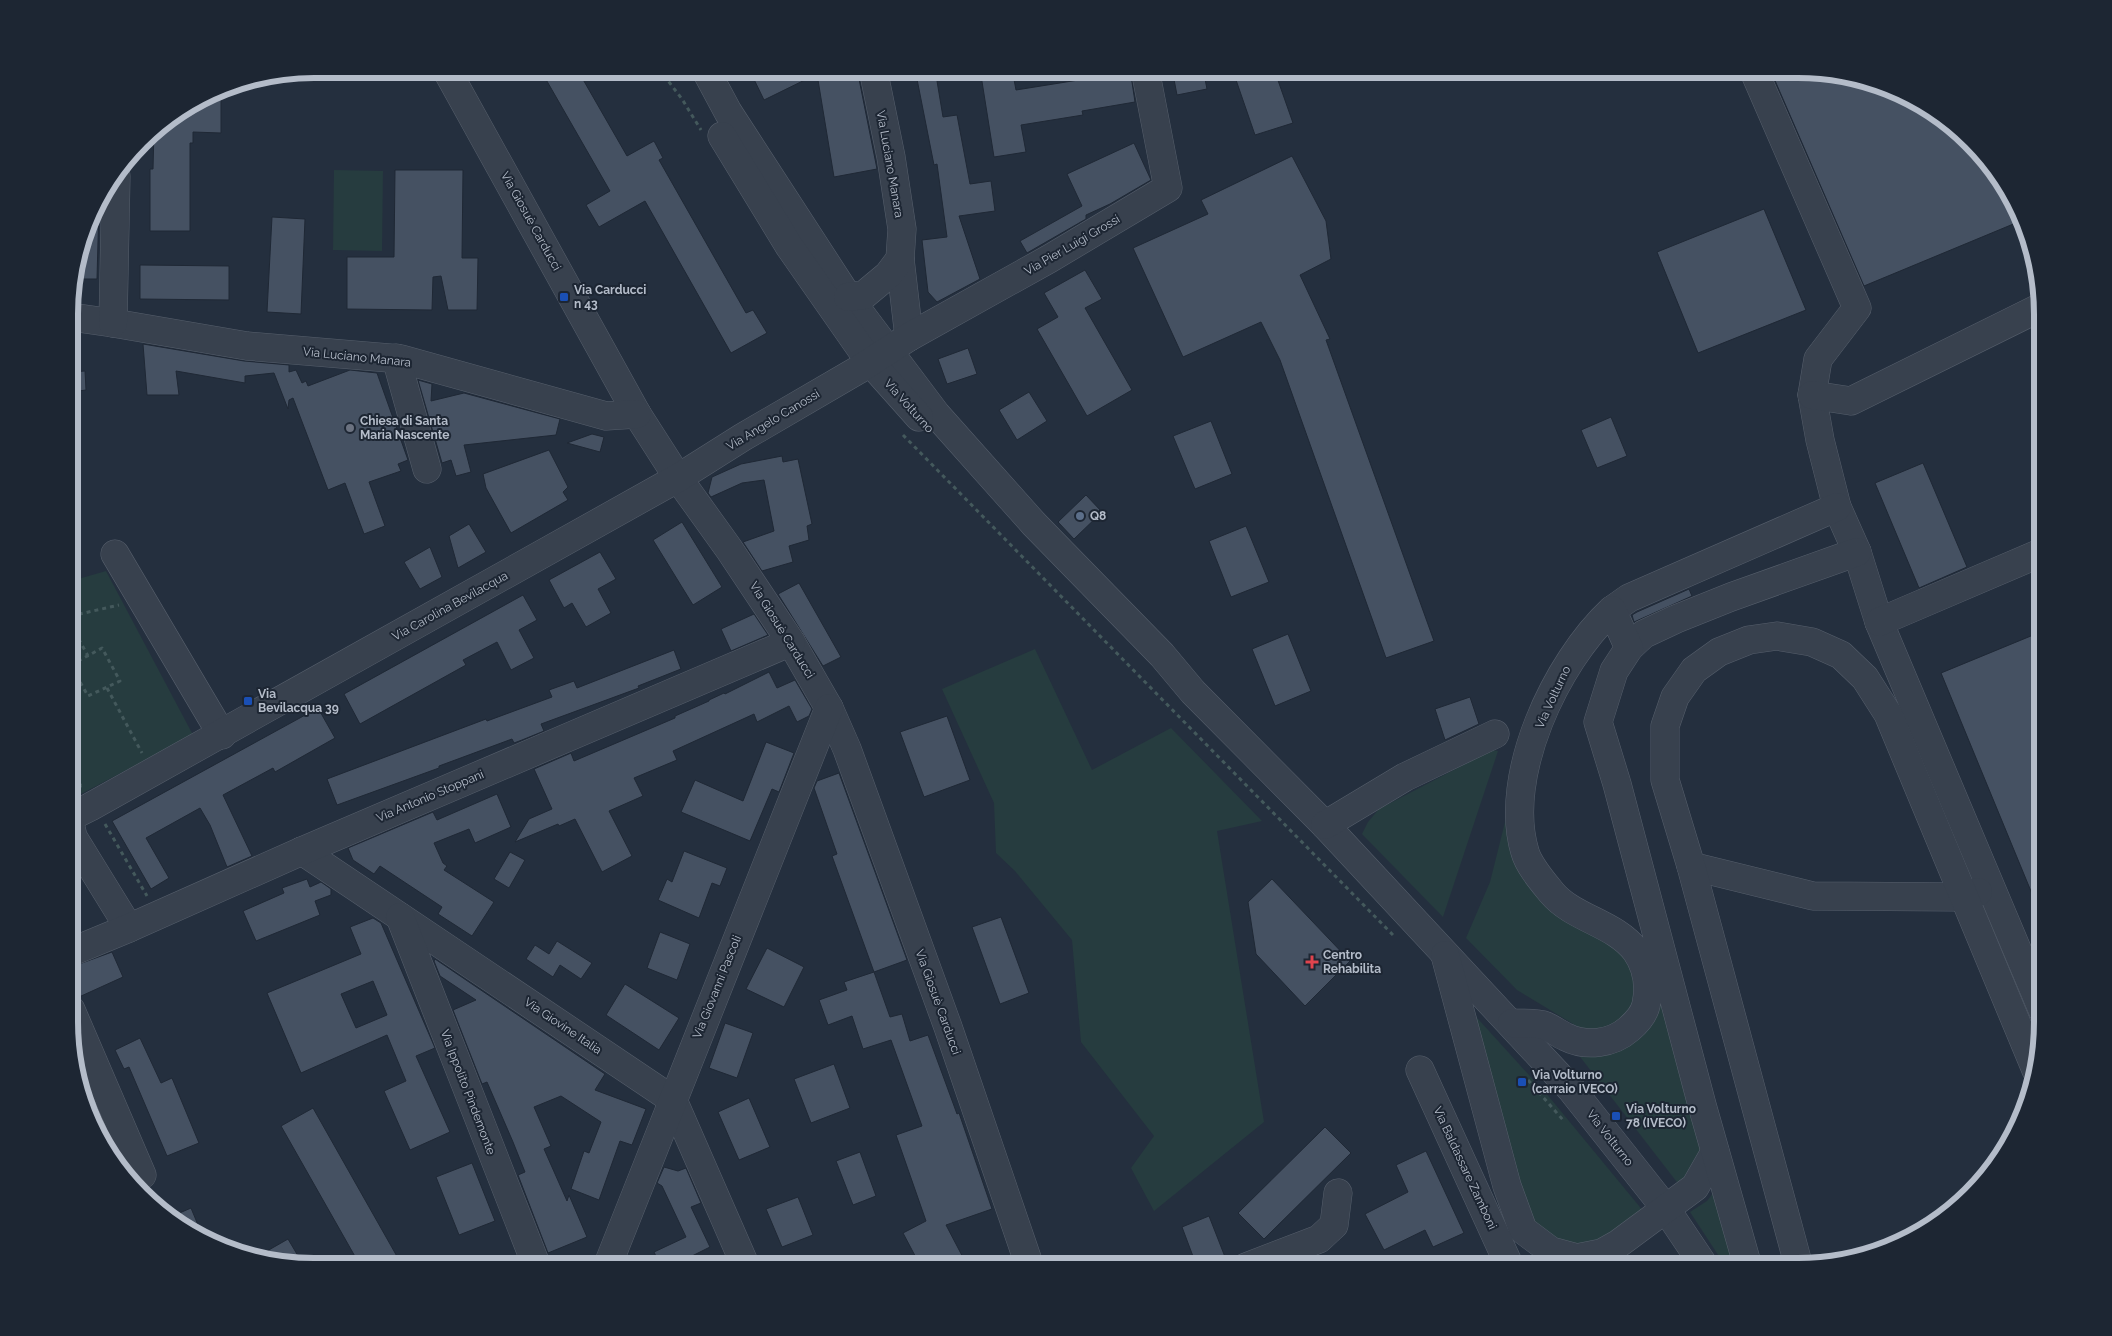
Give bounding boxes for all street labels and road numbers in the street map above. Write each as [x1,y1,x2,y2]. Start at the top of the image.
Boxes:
street label: Via Luciano Manara [874,109,906,219]
street label: Via Giosuè Carducci [498,169,564,273]
street label: Via Pier Luigi Grossi [1022,212,1122,278]
street label: Via Luciano Manara [302,344,412,370]
street label: Via Volturno [881,376,937,436]
street label: Via Angelo Canossi [724,387,822,453]
street label: Via Carolina Bevilacqua [390,568,510,644]
street label: Via Giosuè Carducci [747,579,817,681]
street label: Via Volturno [1532,664,1574,730]
street label: Via Antonio Stoppani [374,767,486,825]
street label: Via Giovanni Pascoli [690,933,744,1041]
street label: Via Giosuè Carducci [912,948,964,1056]
street label: Via Giovine Italia [522,995,604,1057]
street label: Via Ippolito Pindemonte [438,1027,498,1157]
street label: Via Baldassare Zamboni [1430,1104,1500,1232]
street label: Via Volturno [1584,1107,1636,1169]

